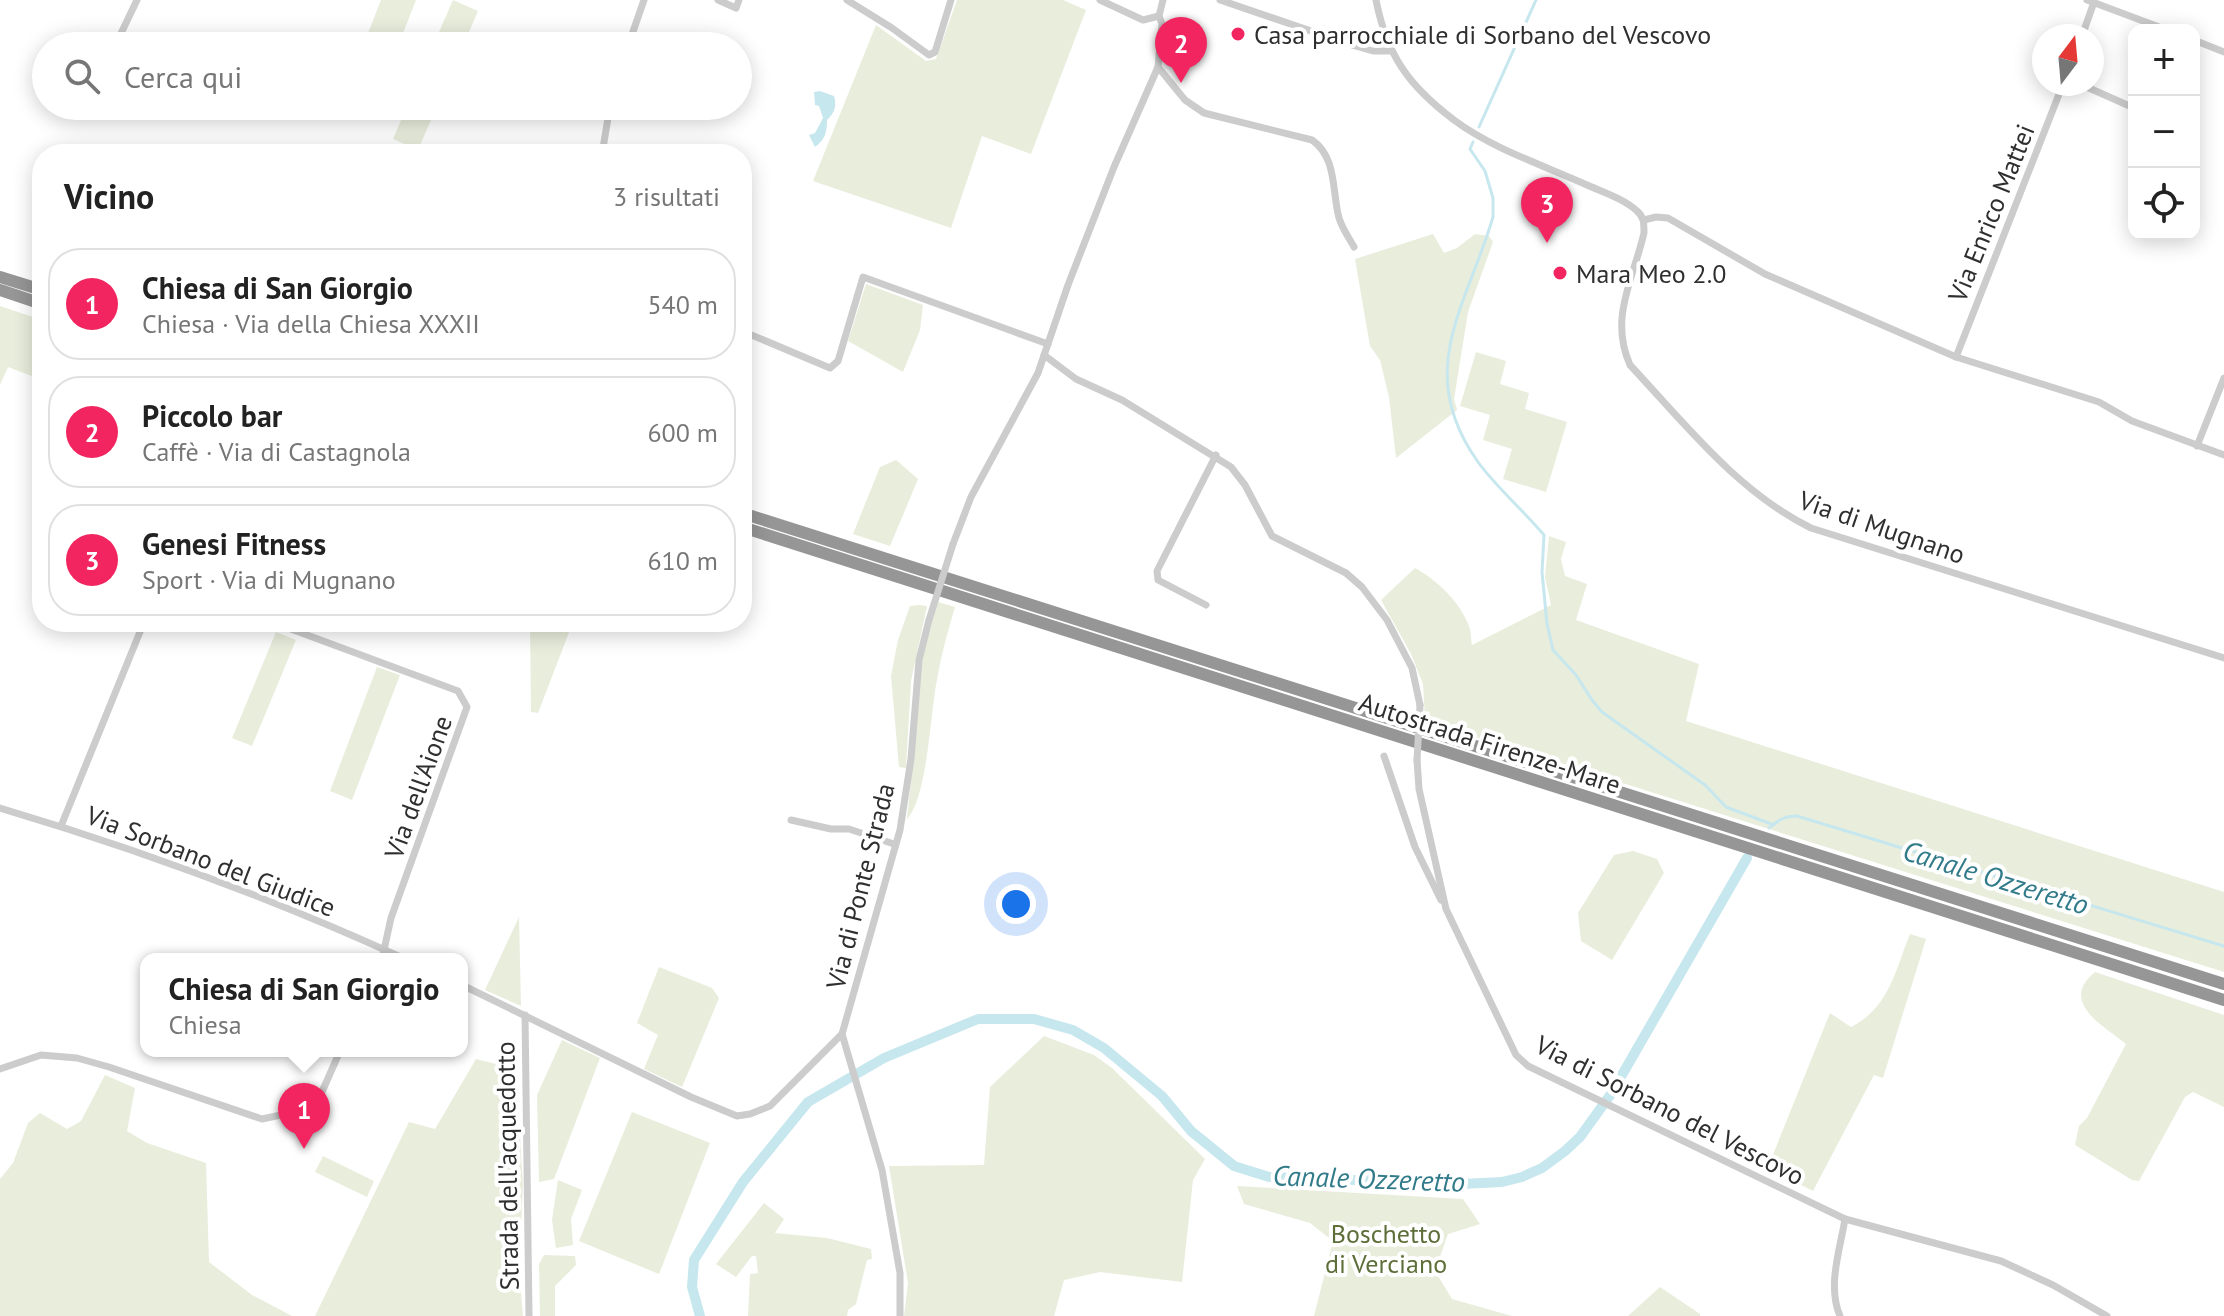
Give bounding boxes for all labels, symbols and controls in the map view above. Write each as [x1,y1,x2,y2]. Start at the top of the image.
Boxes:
pin: 2 [1155,17,1207,83]
place label: Casa parrocchiale di Sorbano del Vescovo [1254,18,1711,51]
north arrow [2032,24,2104,96]
map controls [2128,24,2200,240]
button: + [2128,24,2200,96]
marker: Casa parrocchiale di Sorbano del Vescovo [1229,25,1247,43]
search box [32,32,752,120]
icon: search [60,54,104,98]
text: Cerca qui [124,57,242,96]
button: − [2128,96,2200,168]
street label: Via Enrico Mattei [1940,119,2042,308]
button: locate [2128,168,2200,240]
text: Vicino [64,174,154,218]
pin: 3 [1521,177,1573,243]
text: 3 risultati [613,180,720,213]
place label: Mara Meo 2.0 [1576,257,1726,290]
marker: Mara Meo 2.0 [1551,264,1569,282]
text: Chiesa di San Giorgio [142,268,413,307]
text: 1 [85,288,99,321]
text: 540 m [647,288,718,321]
text: Chiesa · Via della Chiesa XXXII [142,307,480,340]
text: Piccolo bar [142,396,282,435]
text: 2 [85,416,99,449]
text: 600 m [647,416,718,449]
text: Caffè · Via di Castagnola [142,435,411,468]
street label: Via di Mugnano [1794,483,1969,571]
text: Genesi Fitness [142,524,326,563]
text: 3 [85,544,99,577]
text: 610 m [647,544,718,577]
text: Sport · Via di Mugnano [142,563,396,596]
street label: Autostrada Firenze-Mare [1355,685,1625,801]
street label: Via dell'Aione [377,711,459,864]
street label: Via di Ponte Strada [818,780,902,993]
street label: Via Sorbano del Giudice [81,798,340,924]
water label: Canale Ozzeretto [1899,831,2093,923]
your location [996,884,1036,924]
popup [140,953,468,1057]
text: Chiesa di San Giorgio [169,969,439,1008]
text: Chiesa [169,1008,242,1041]
street label: Via di Sorbano del Vescovo [1529,1027,1810,1192]
street label: Strada dell'acquedotto [488,1041,526,1291]
pin: 1 [278,1083,330,1149]
water label: Canale Ozzeretto [1272,1156,1466,1200]
park label: Boschetto di Verciano [1325,1217,1447,1280]

